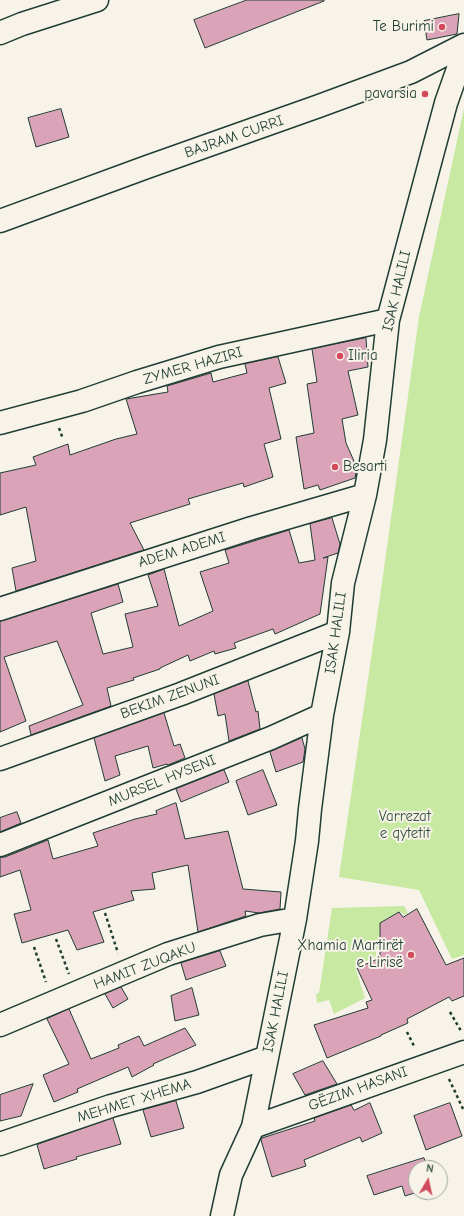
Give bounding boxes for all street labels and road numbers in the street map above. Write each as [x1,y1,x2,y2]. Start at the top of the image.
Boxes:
street label: BAJRAM CURRI [182,112,286,162]
street label: ISAK HALILI [379,249,415,333]
street label: ZYMER HAZIRI [141,343,245,389]
street label: ADEM ADEMI [136,528,228,572]
street label: ISAK HALILI [321,591,351,675]
street label: BEKIM ZENUNI [118,671,222,723]
street label: MURSEL HYSENI [106,751,218,811]
street label: HAMIT ZUQAKU [91,938,199,994]
street label: ISAK HALILI [259,970,293,1054]
street label: GËZIM HASANI [306,1063,410,1115]
street label: MEHMET XHEMA [75,1075,193,1127]

